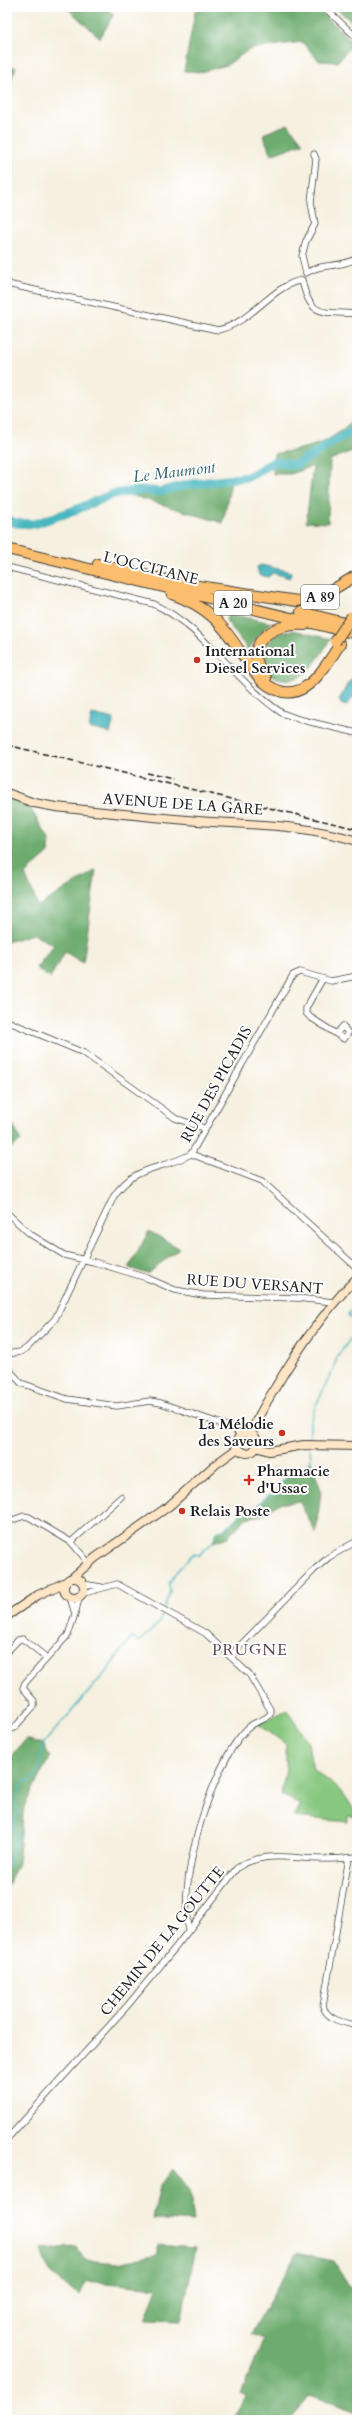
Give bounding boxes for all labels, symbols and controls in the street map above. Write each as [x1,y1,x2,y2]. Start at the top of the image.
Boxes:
water label: Le Maumont [132,456,217,488]
street label: L'OCCITANE [101,547,201,589]
road number: A 89 [301,585,339,609]
road number: A 20 [214,591,252,615]
place label: International Diesel Services [205,641,306,678]
marker: International Diesel Services [192,655,202,665]
street label: AVENUE DE LA GARE [102,788,264,820]
street label: RUE DES PICADIS [176,1022,256,1146]
street label: RUE DU VERSANT [186,1269,324,1299]
place label: La Mélodie des Saveurs [198,1414,274,1451]
marker: La Mélodie des Saveurs [277,1428,287,1438]
place label: Pharmacie d'Ussac [257,1461,330,1498]
marker: Pharmacie d'Ussac [244,1475,254,1485]
place label: Relais Poste [190,1501,270,1521]
marker: Relais Poste [177,1506,187,1516]
district label: PRUGNE [212,1639,288,1661]
street label: CHEMIN DE LA GOUTTE [95,1862,229,2020]

